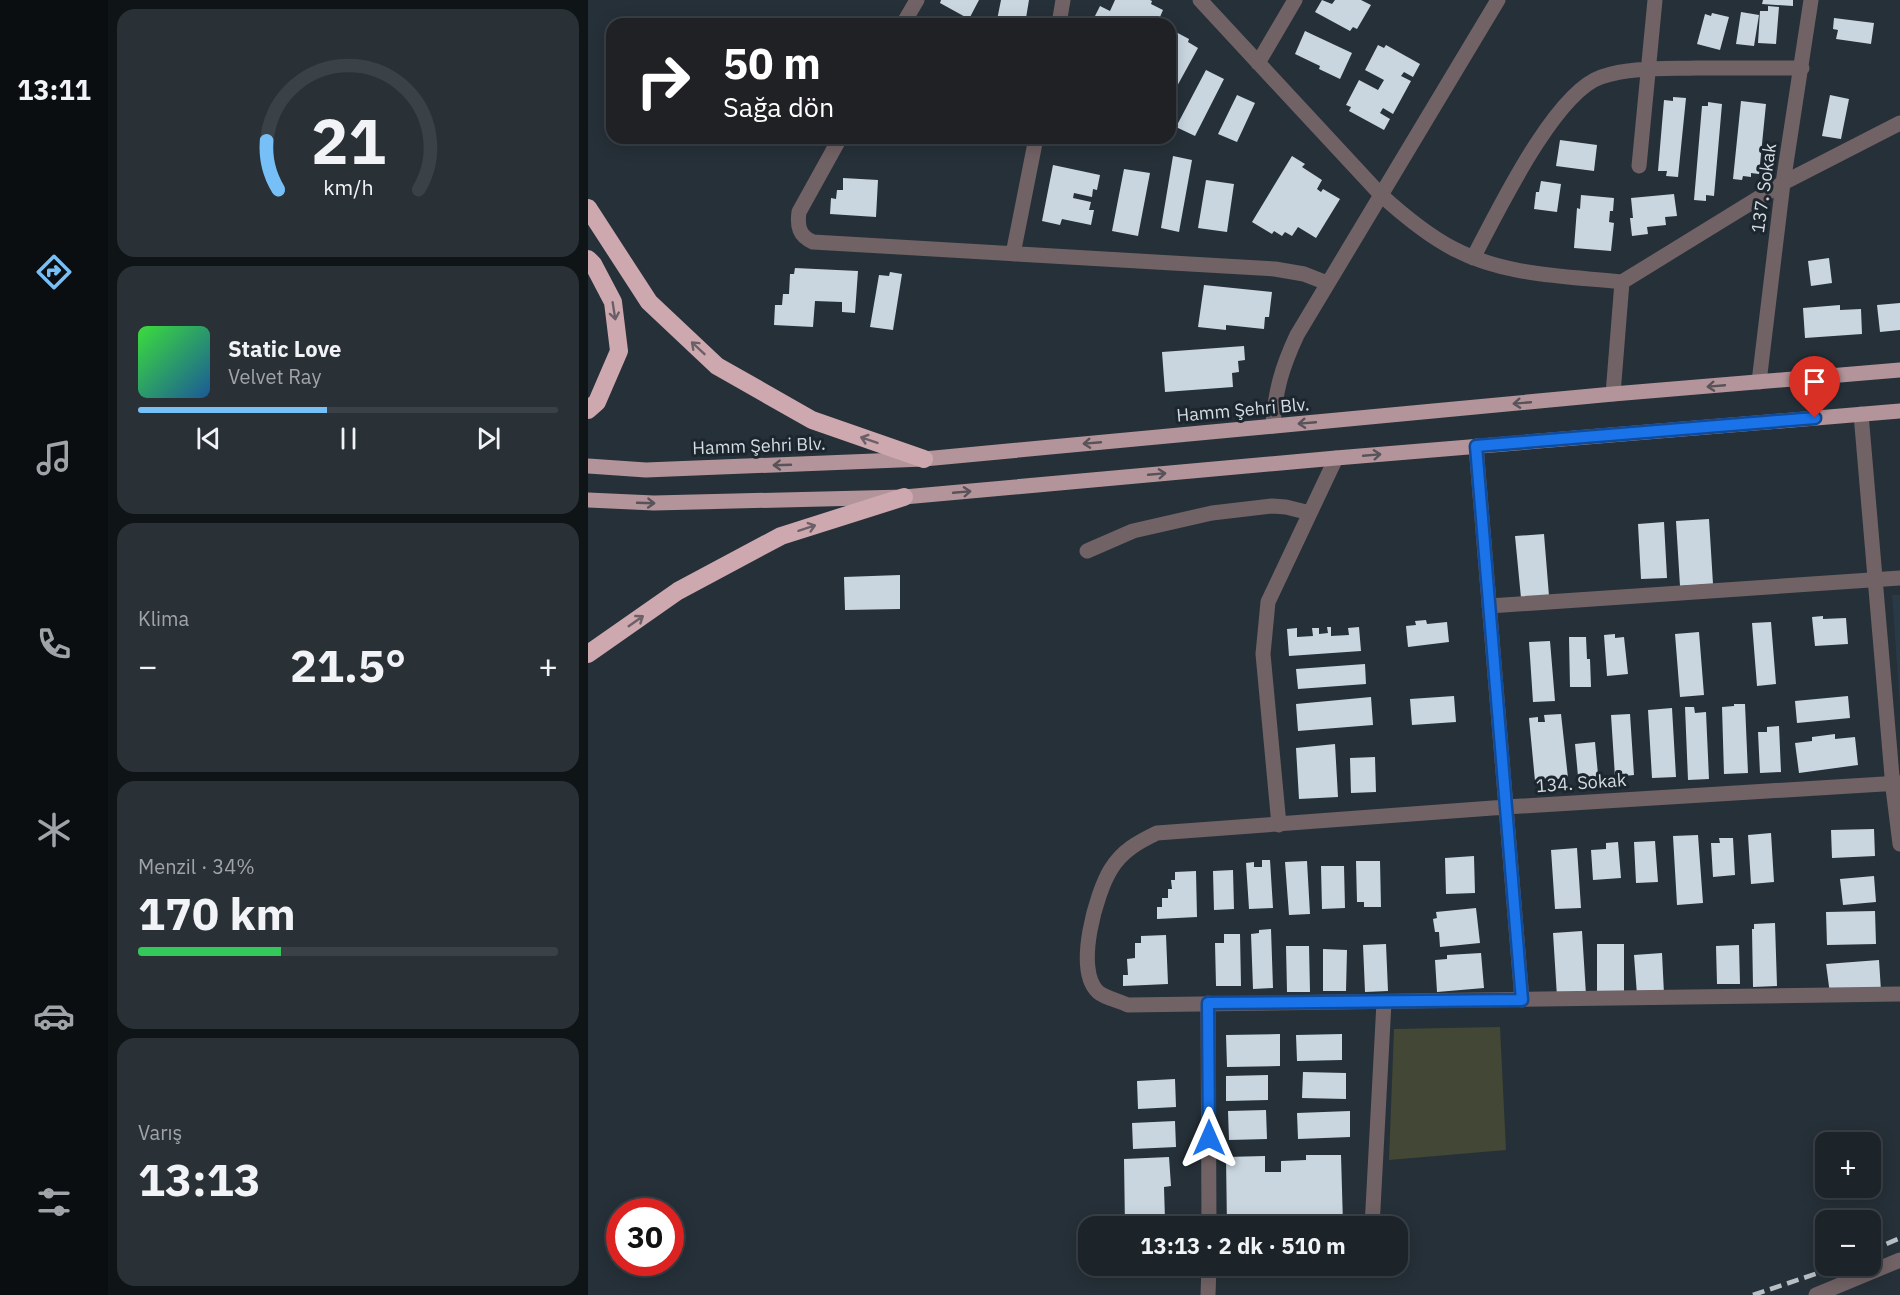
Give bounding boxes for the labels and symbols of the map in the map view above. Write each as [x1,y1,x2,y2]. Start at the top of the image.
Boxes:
street label: 137. Sokak [1746,141,1781,234]
one-way arrow [609,300,620,320]
one-way arrow [691,341,706,356]
pin [1789,356,1840,418]
one-way arrow [1707,380,1727,391]
street label: Hamm Şehri Blv. [1176,392,1310,427]
one-way arrow [1512,398,1532,409]
one-way arrow [1297,418,1317,429]
street label: Hamm Şehri Blv. [692,432,826,459]
one-way arrow [860,433,879,444]
one-way arrow [1082,438,1102,449]
one-way arrow [1361,449,1381,460]
one-way arrow [772,459,792,470]
one-way arrow [1146,468,1166,479]
one-way arrow [952,486,972,497]
one-way arrow [636,497,656,508]
one-way arrow [797,522,816,533]
one-way arrow [627,615,644,627]
street label: 134. Sokak [1535,768,1627,797]
position arrow [1177,1106,1241,1170]
speed limit sign: 30 [606,1198,684,1276]

